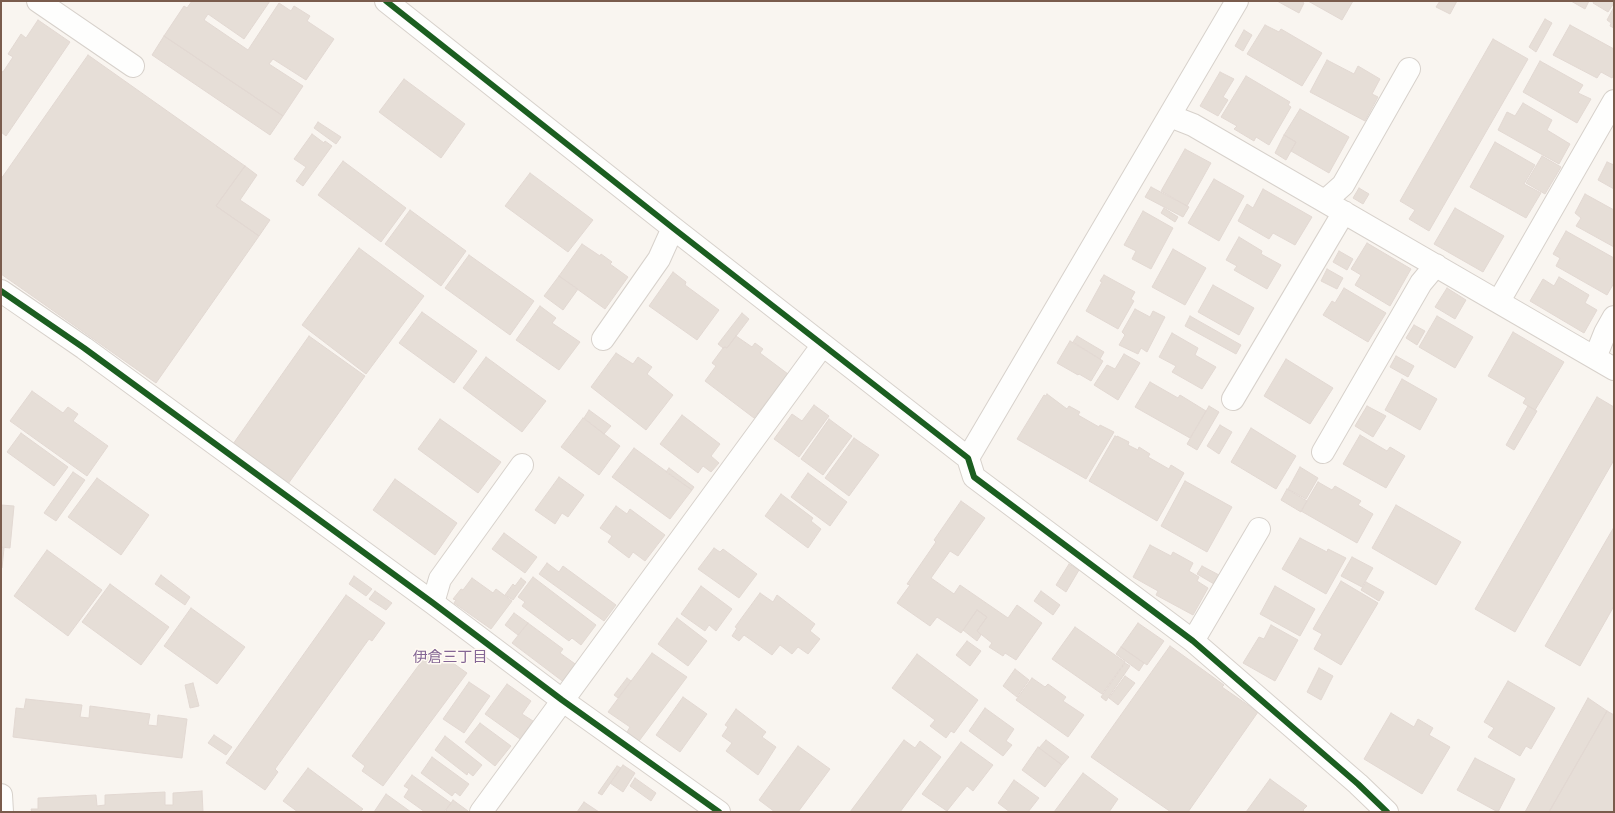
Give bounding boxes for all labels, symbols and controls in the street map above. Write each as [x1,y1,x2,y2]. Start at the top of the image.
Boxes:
district label: 伊倉三丁目 [413,649,487,667]

